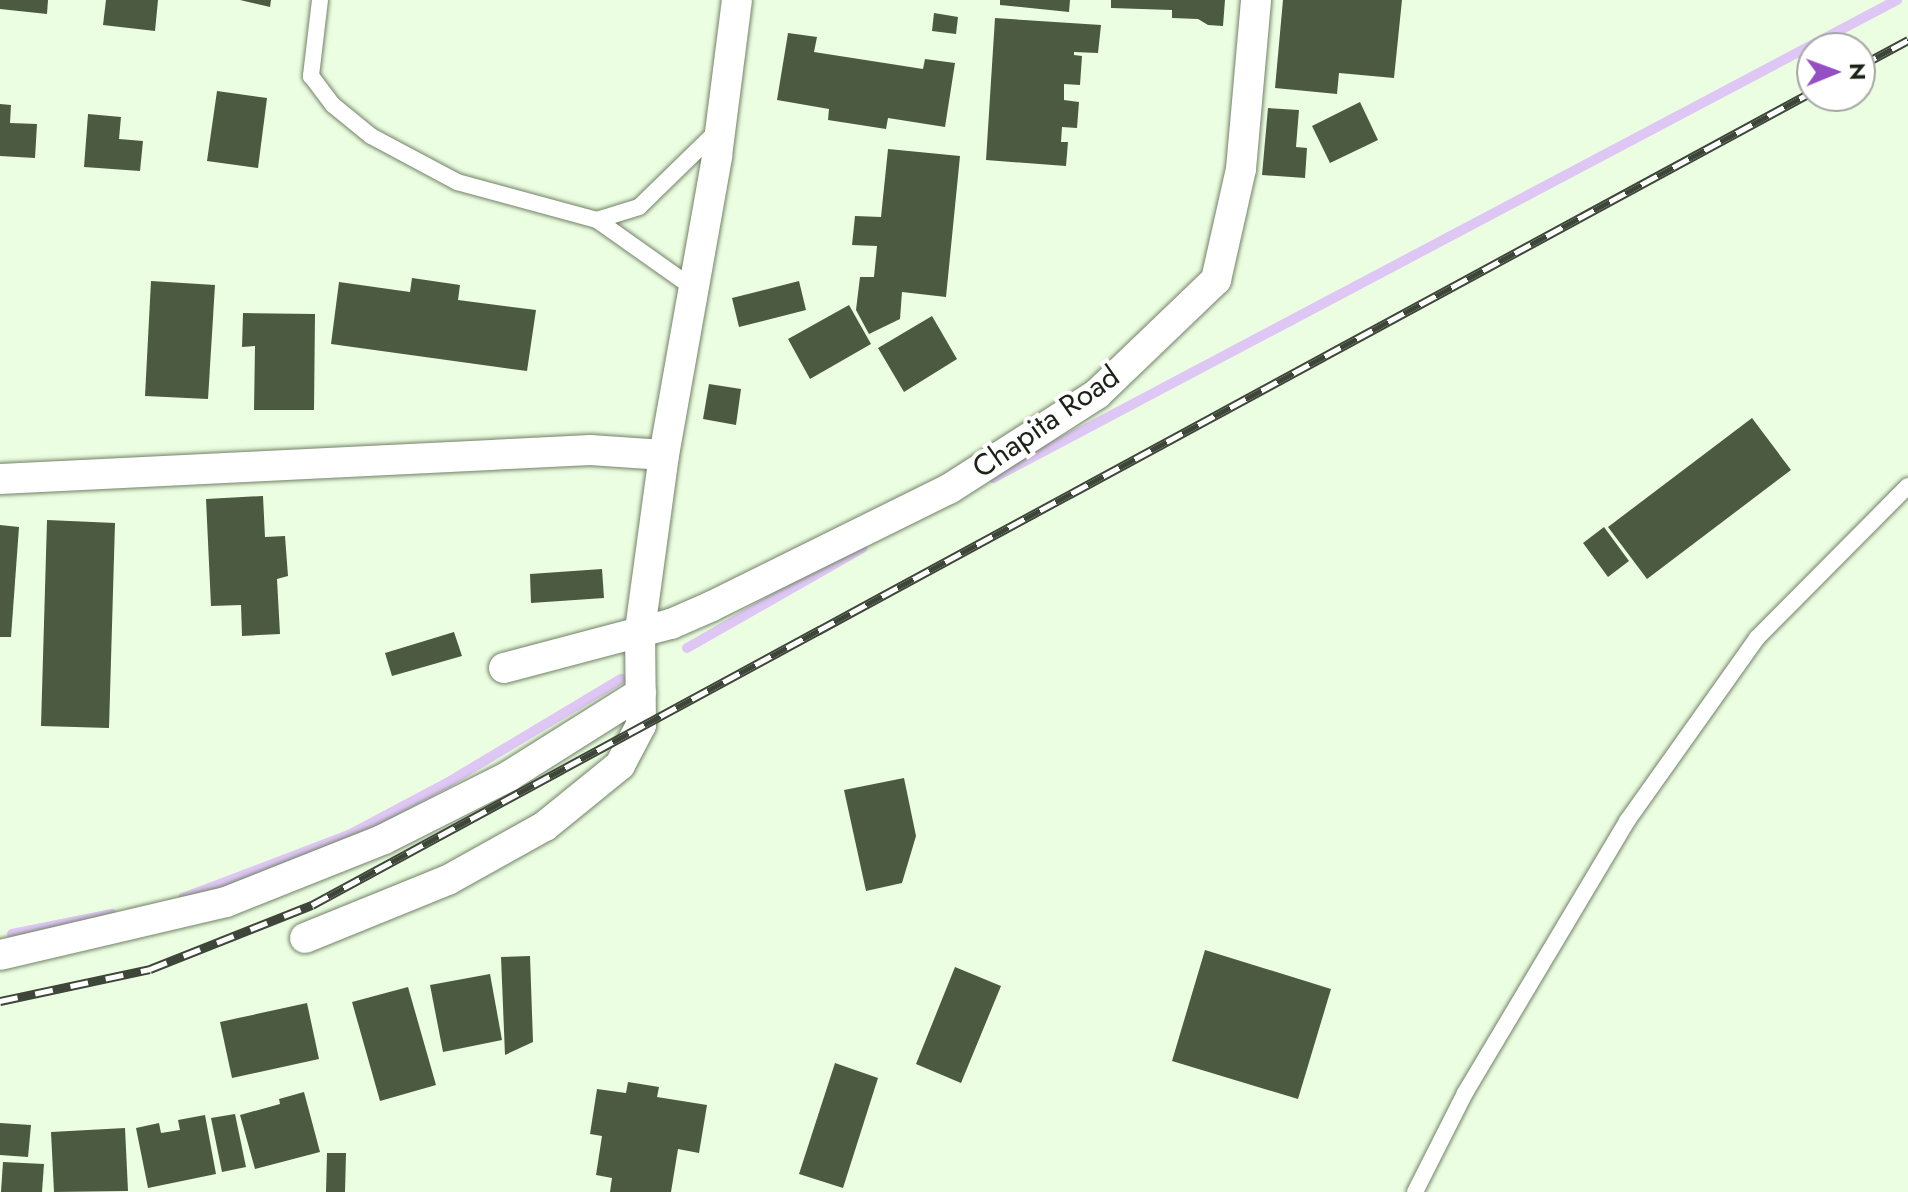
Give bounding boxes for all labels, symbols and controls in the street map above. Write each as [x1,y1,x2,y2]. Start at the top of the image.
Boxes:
north arrow [1796,32,1876,112]
text: N [1842,63,1874,81]
street label: Chapita Road [966,358,1126,486]

